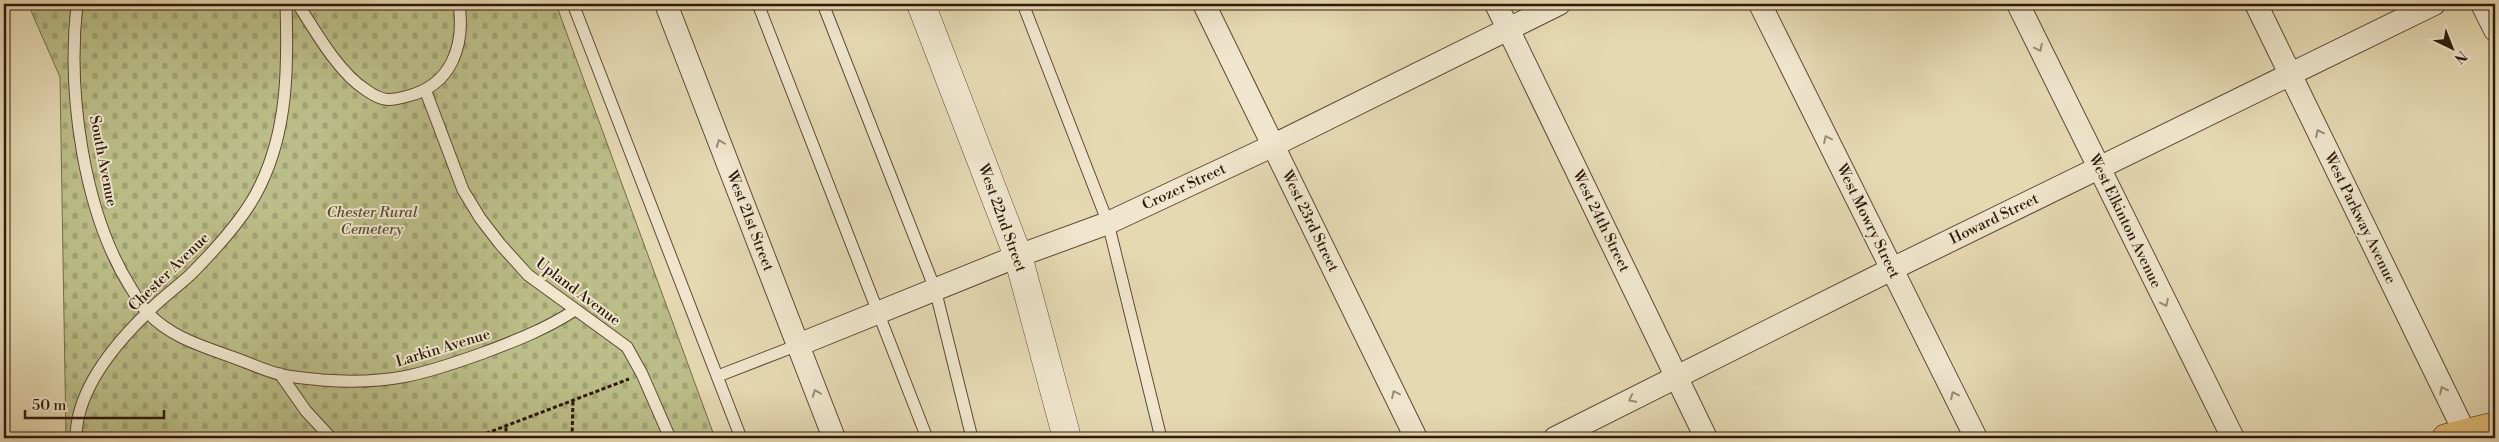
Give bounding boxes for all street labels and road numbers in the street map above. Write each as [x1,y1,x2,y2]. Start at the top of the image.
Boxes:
street label: South Avenue [85,114,121,208]
street label: West Parkway Avenue [2319,148,2400,287]
street label: West Elkinton Avenue [2084,150,2166,291]
street label: Crozer Street [1139,159,1229,215]
street label: West 22nd Street [973,160,1031,275]
street label: West Mowry Street [1832,160,1904,282]
street label: West 23rd Street [1277,166,1343,276]
street label: West 24th Street [1568,166,1634,276]
street label: West 21st Street [722,167,778,275]
street label: Howard Street [1946,189,2042,249]
street label: Chester Avenue [125,229,213,315]
street label: Upland Avenue [532,254,624,330]
street label: Larkin Avenue [393,325,493,371]

